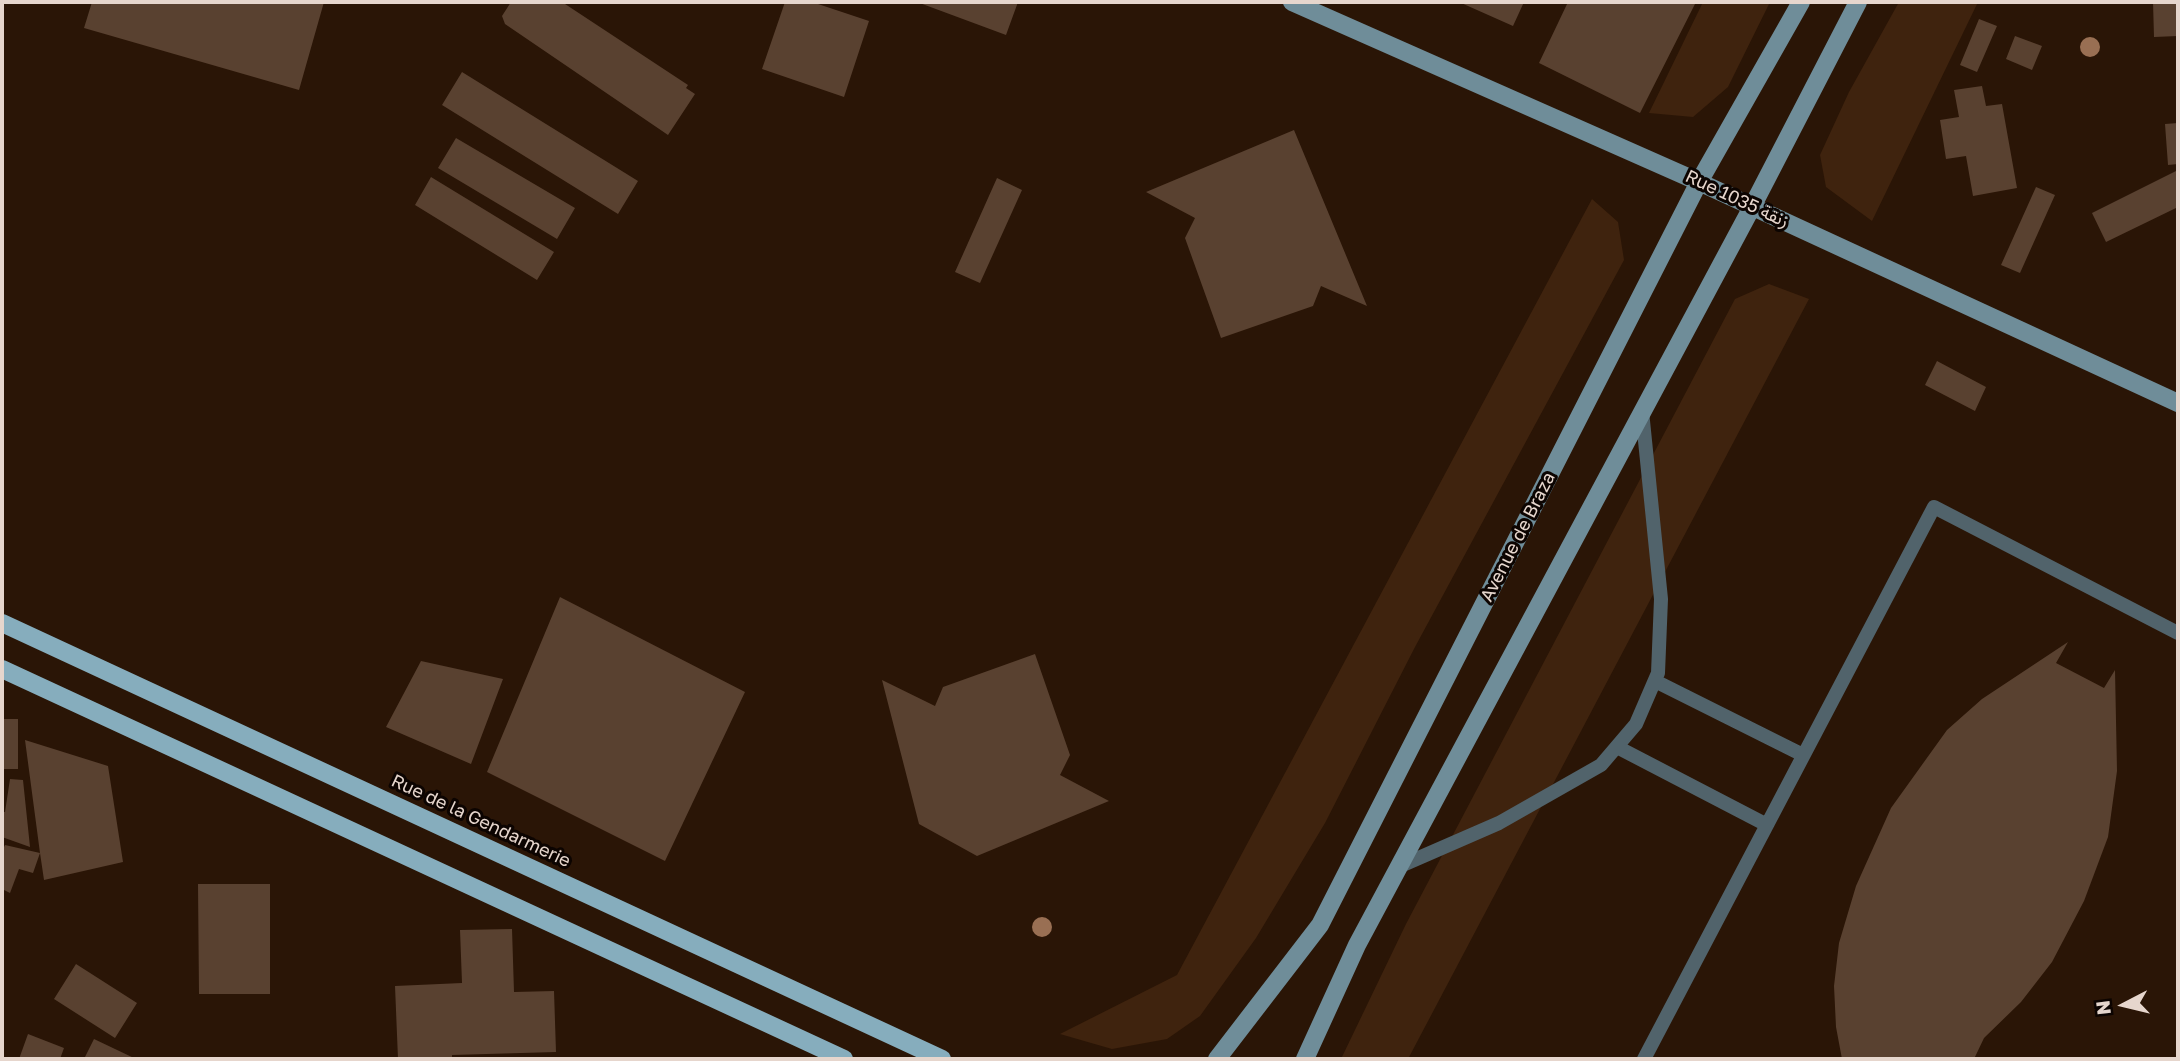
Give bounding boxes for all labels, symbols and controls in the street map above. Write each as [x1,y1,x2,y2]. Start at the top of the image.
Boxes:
street label: Rue 1035 زنقة [1682,166,1792,232]
street label: Avenue de Braza [1476,469,1560,605]
street label: Rue de la Gendarmerie [388,770,574,872]
north arrow [2089,970,2159,1040]
text: N [2090,999,2115,1016]

